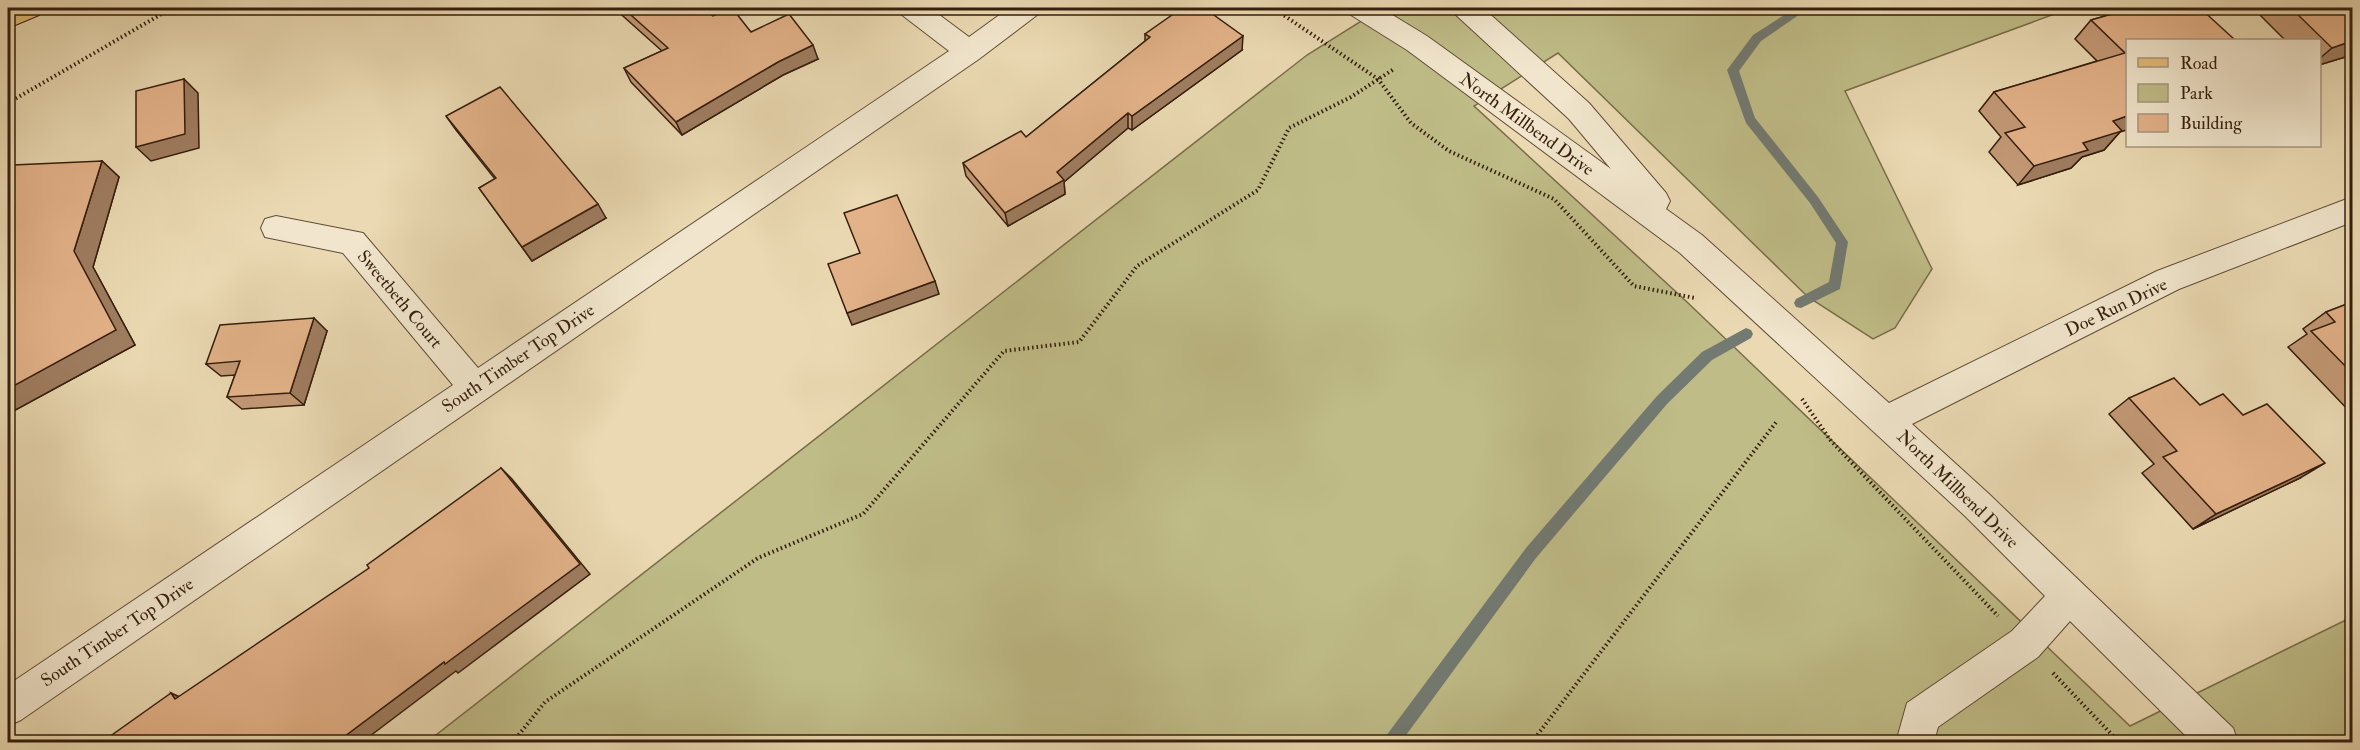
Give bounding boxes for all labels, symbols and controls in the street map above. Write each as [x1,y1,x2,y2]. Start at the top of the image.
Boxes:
legend [2126,39,2321,147]
text: Road [2180,52,2218,75]
street label: North Millbend Drive [1455,68,1599,181]
text: Park [2180,82,2213,105]
text: Building [2180,112,2243,135]
street label: Sweetbeth Court [352,246,447,353]
street label: Doe Run Drive [2061,273,2172,342]
street label: South Timber Top Drive [437,298,599,418]
street label: North Millbend Drive [1892,425,2024,554]
street label: South Timber Top Drive [36,572,198,692]

